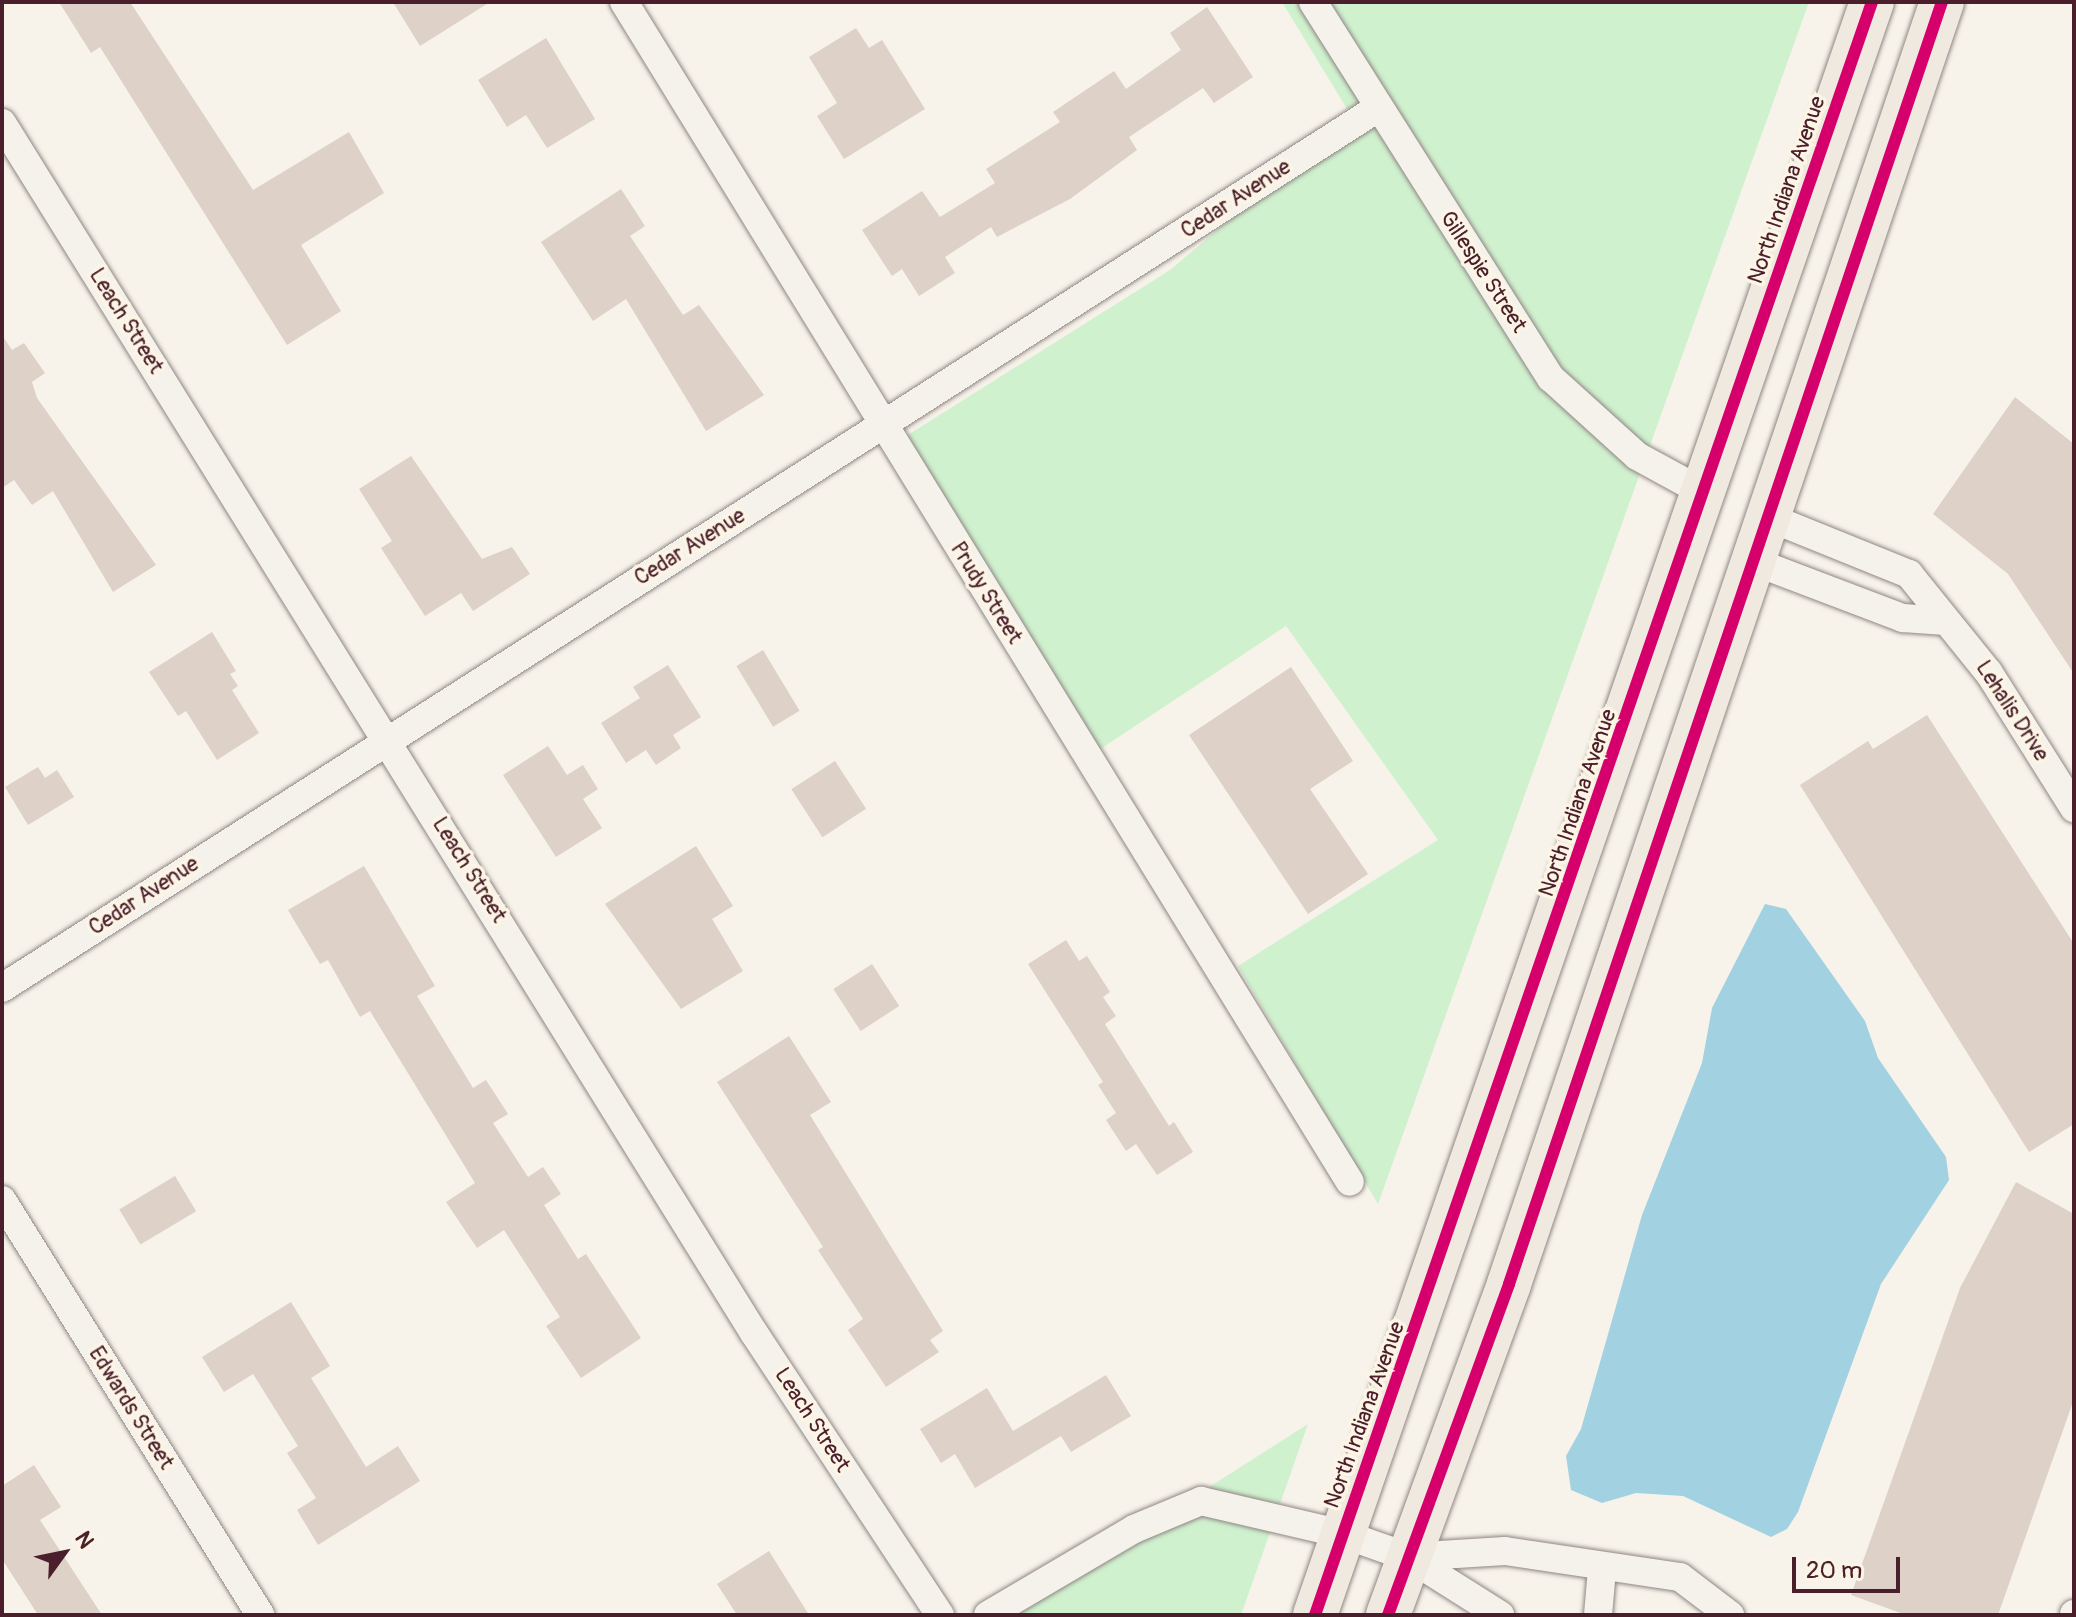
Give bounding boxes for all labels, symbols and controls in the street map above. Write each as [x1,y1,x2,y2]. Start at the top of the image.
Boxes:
street label: North Indiana Avenue [1743,93,1831,287]
street label: Cedar Avenue [1176,154,1296,244]
street label: Gillespie Street [1434,206,1532,338]
street label: Leach Street [83,263,169,379]
street label: Cedar Avenue [630,503,750,591]
street label: Prudy Street [944,537,1028,649]
street label: Lehalis Drive [1970,656,2054,766]
street label: North Indiana Avenue [1534,706,1622,900]
street label: Leach Street [426,812,512,928]
street label: Cedar Avenue [84,851,204,941]
street label: North Indiana Avenue [1319,1318,1411,1512]
street label: Edwards Street [83,1342,179,1474]
street label: Leach Street [768,1363,856,1477]
north arrow [24,1513,104,1593]
text: N [68,1526,100,1554]
scale bar [1796,1541,1904,1591]
text: 20 m [1806,1556,1862,1585]

